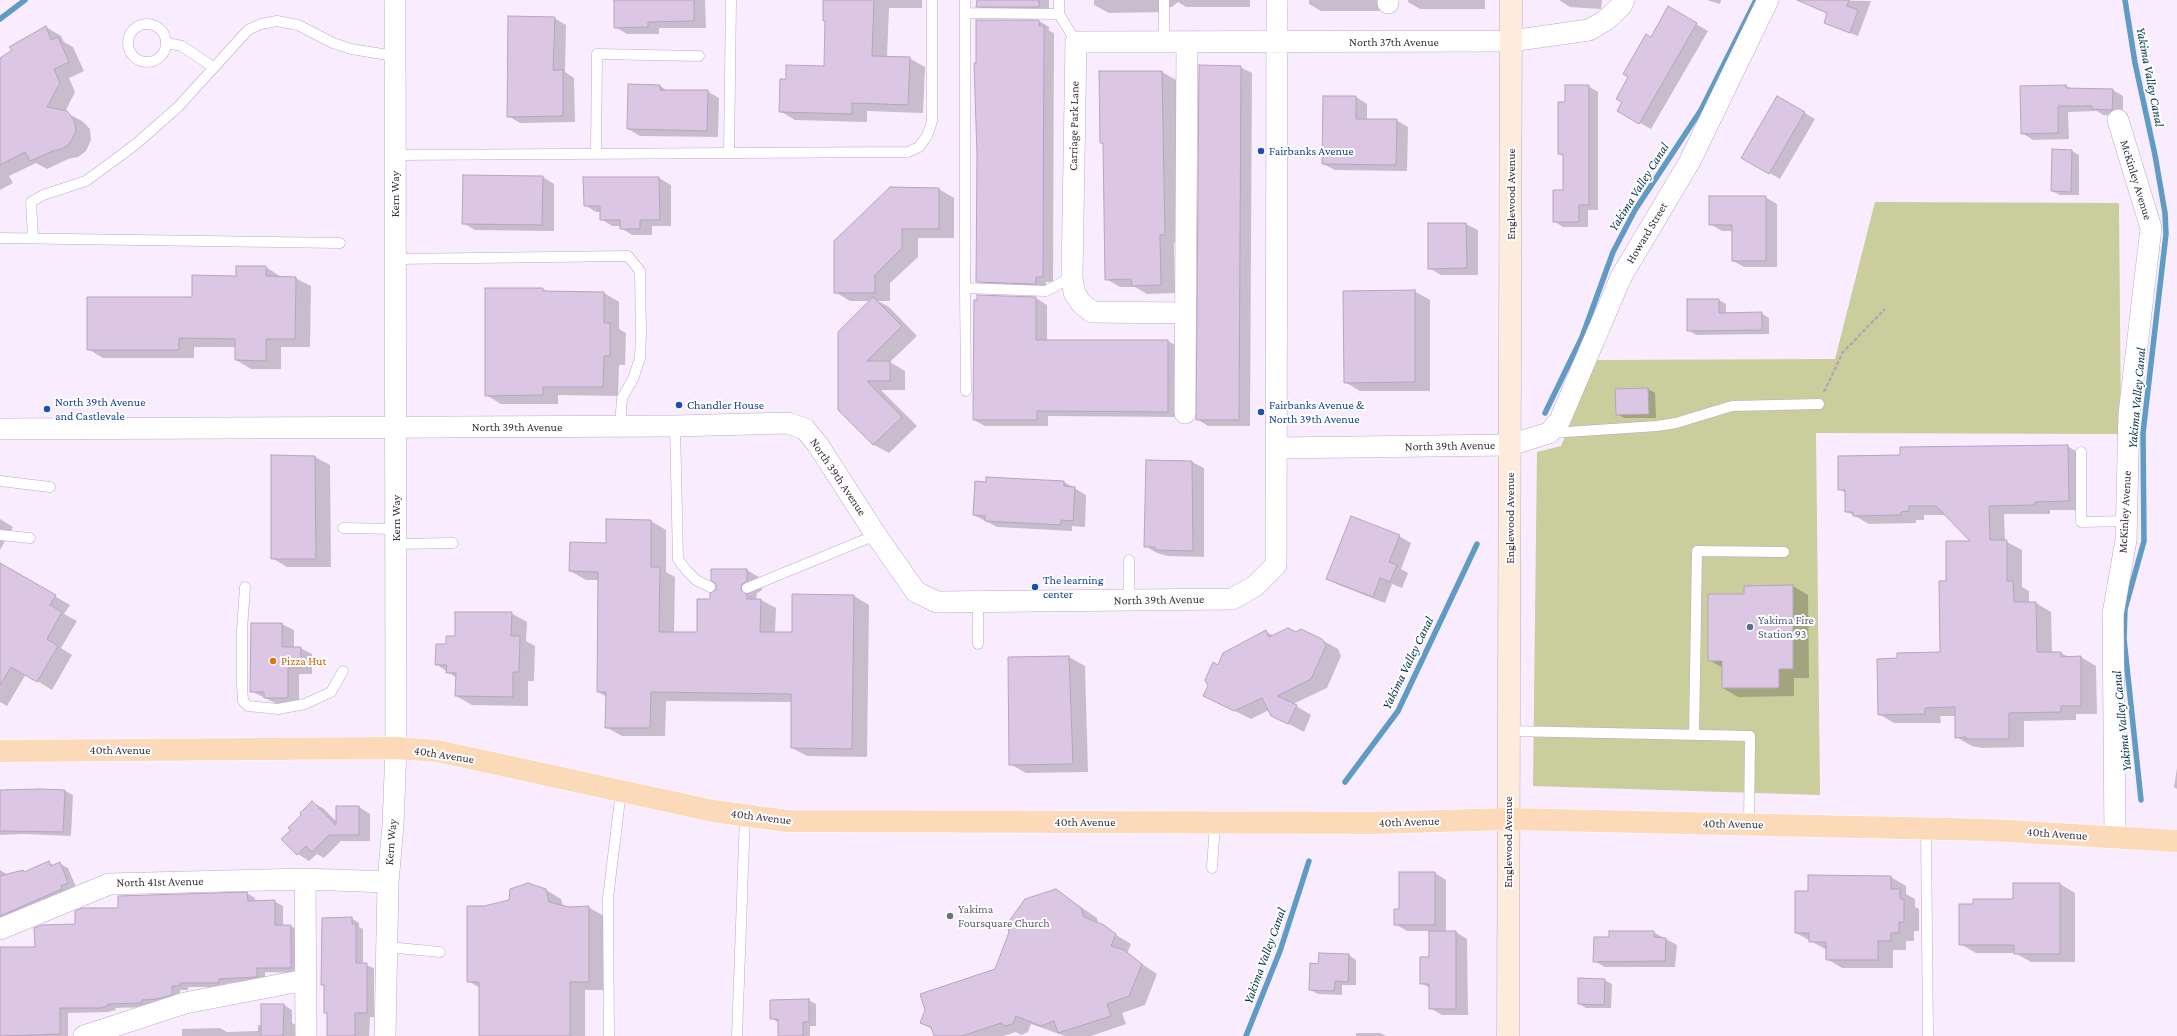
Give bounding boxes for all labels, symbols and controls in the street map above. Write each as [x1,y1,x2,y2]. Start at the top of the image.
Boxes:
water label: Yakima Valley Canal [2133,26,2167,128]
street label: North 37th Avenue [1349,35,1439,49]
street label: Carriage Park Lane [1066,81,1082,171]
street label: McKinley Avenue [2117,138,2155,222]
water label: Yakima Valley Canal [1606,140,1672,234]
place label: Fairbanks Avenue [1269,144,1354,158]
marker: Fairbanks Avenue [1256,146,1266,156]
street label: Englewood Avenue [1504,148,1518,240]
street label: Kern Way [388,171,402,217]
street label: Howard Street [1623,200,1671,266]
water label: Yakima Valley Canal [2125,347,2149,449]
place label: North 39th Avenue and Castlevale [55,395,145,423]
place label: Chandler House [687,398,764,412]
place label: Fairbanks Avenue & North 39th Avenue [1269,398,1364,426]
marker: Chandler House [674,400,684,410]
marker: North 39th Avenue and Castlevale [42,404,52,414]
marker: Fairbanks Avenue & North 39th Avenue [1256,407,1266,417]
street label: North 39th Avenue [472,420,562,434]
street label: North 39th Avenue [807,435,869,519]
street label: North 39th Avenue [1405,438,1495,454]
street label: McKinley Avenue [2116,470,2134,554]
street label: Englewood Avenue [1503,472,1517,564]
street label: Kern Way [389,495,403,541]
place label: The learning center [1043,573,1104,601]
marker: The learning center [1030,582,1040,592]
street label: North 39th Avenue [1114,592,1204,608]
place label: Yakima Fire Station 93 [1758,613,1814,641]
water label: Yakima Valley Canal [1379,614,1437,712]
marker: Yakima Fire Station 93 [1745,622,1755,632]
place label: Pizza Hut [281,654,326,668]
marker: Pizza Hut [268,656,278,666]
water label: Yakima Valley Canal [2109,670,2135,772]
street label: 40th Avenue [90,743,150,757]
street label: 40th Avenue [413,743,475,767]
street label: Englewood Avenue [1501,796,1515,888]
street label: 40th Avenue [730,806,792,828]
street label: 40th Avenue [1378,814,1440,830]
street label: 40th Avenue [1055,815,1115,829]
street label: 40th Avenue [1702,816,1764,832]
street label: Kern Way [382,818,400,866]
street label: 40th Avenue [2026,825,2088,843]
street label: North 41st Avenue [116,874,204,890]
place label: Yakima Foursquare Church [958,902,1050,930]
water label: Yakima Valley Canal [1240,906,1290,1006]
marker: Yakima Foursquare Church [945,911,955,921]

